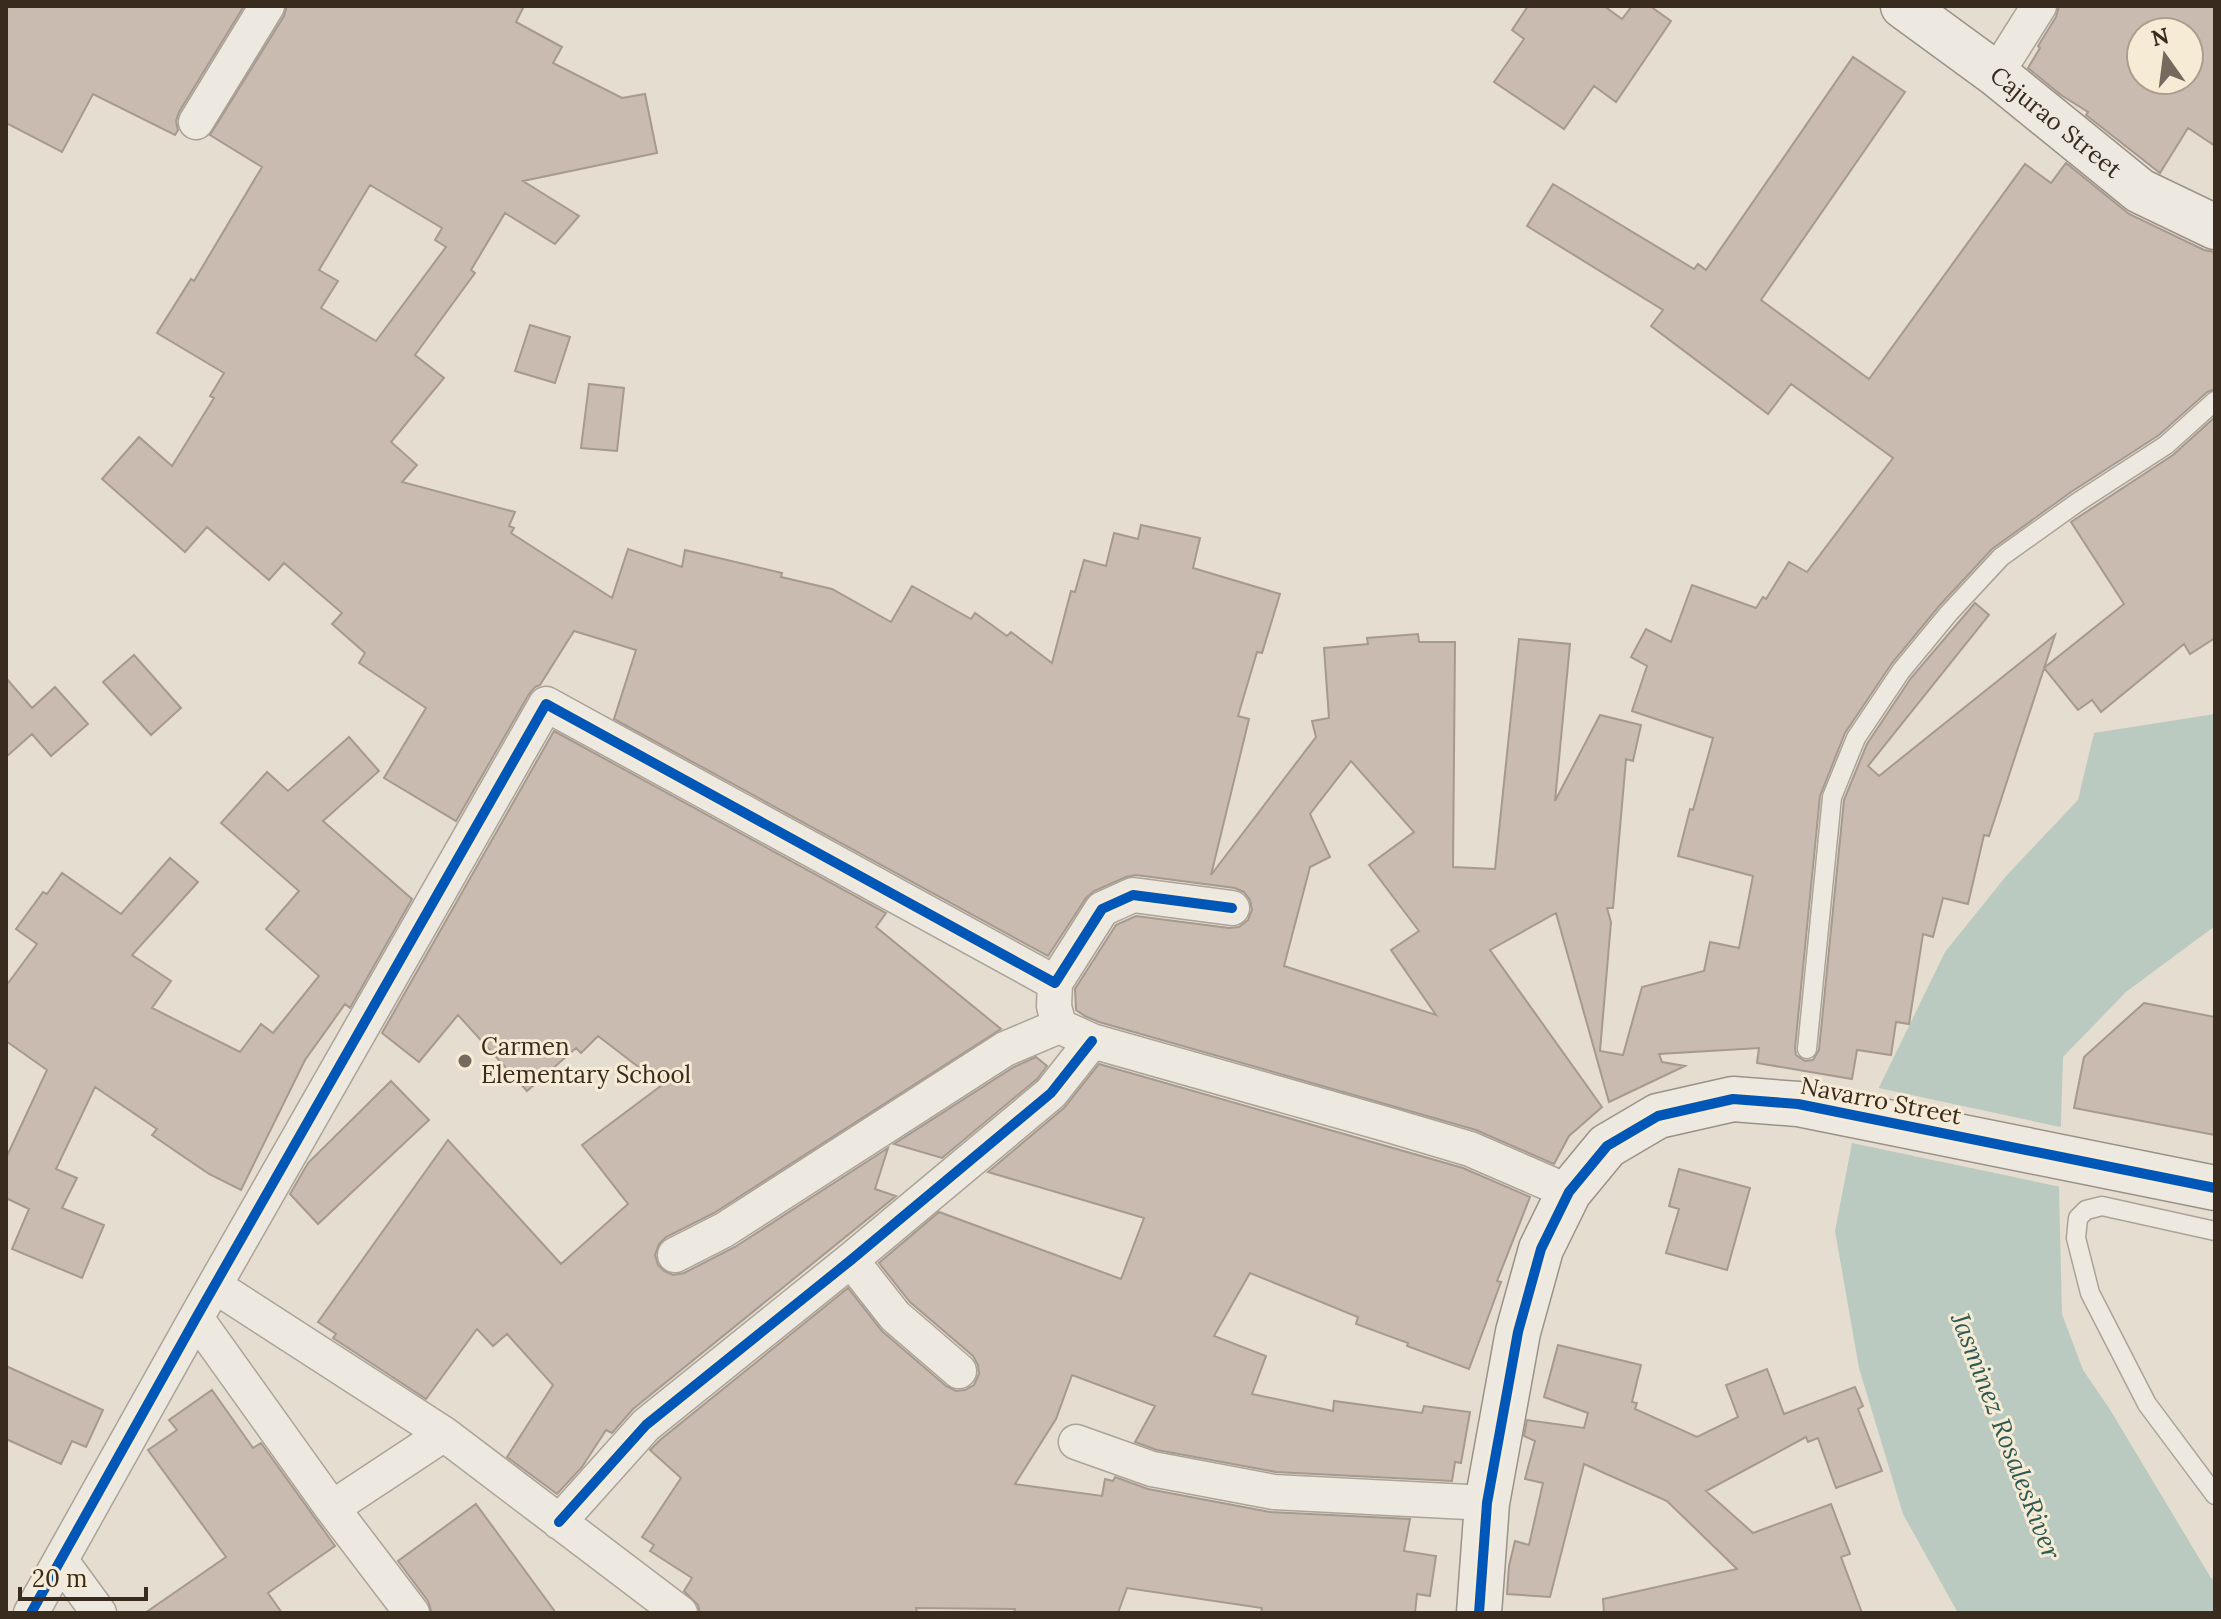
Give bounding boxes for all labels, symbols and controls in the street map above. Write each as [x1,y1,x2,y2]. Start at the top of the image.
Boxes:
north arrow [2125,16,2205,96]
text: N [2149,21,2172,52]
street label: Cajurao Street [1984,59,2129,185]
place label: Carmen Elementary School [481,1031,691,1090]
marker: Carmen Elementary School [456,1052,474,1070]
street label: Navarro Street [1798,1070,1965,1131]
water label: Jasminez RosalesRiver [1944,1307,2069,1564]
scale bar [20,1551,146,1601]
text: 20 m [32,1563,88,1594]

